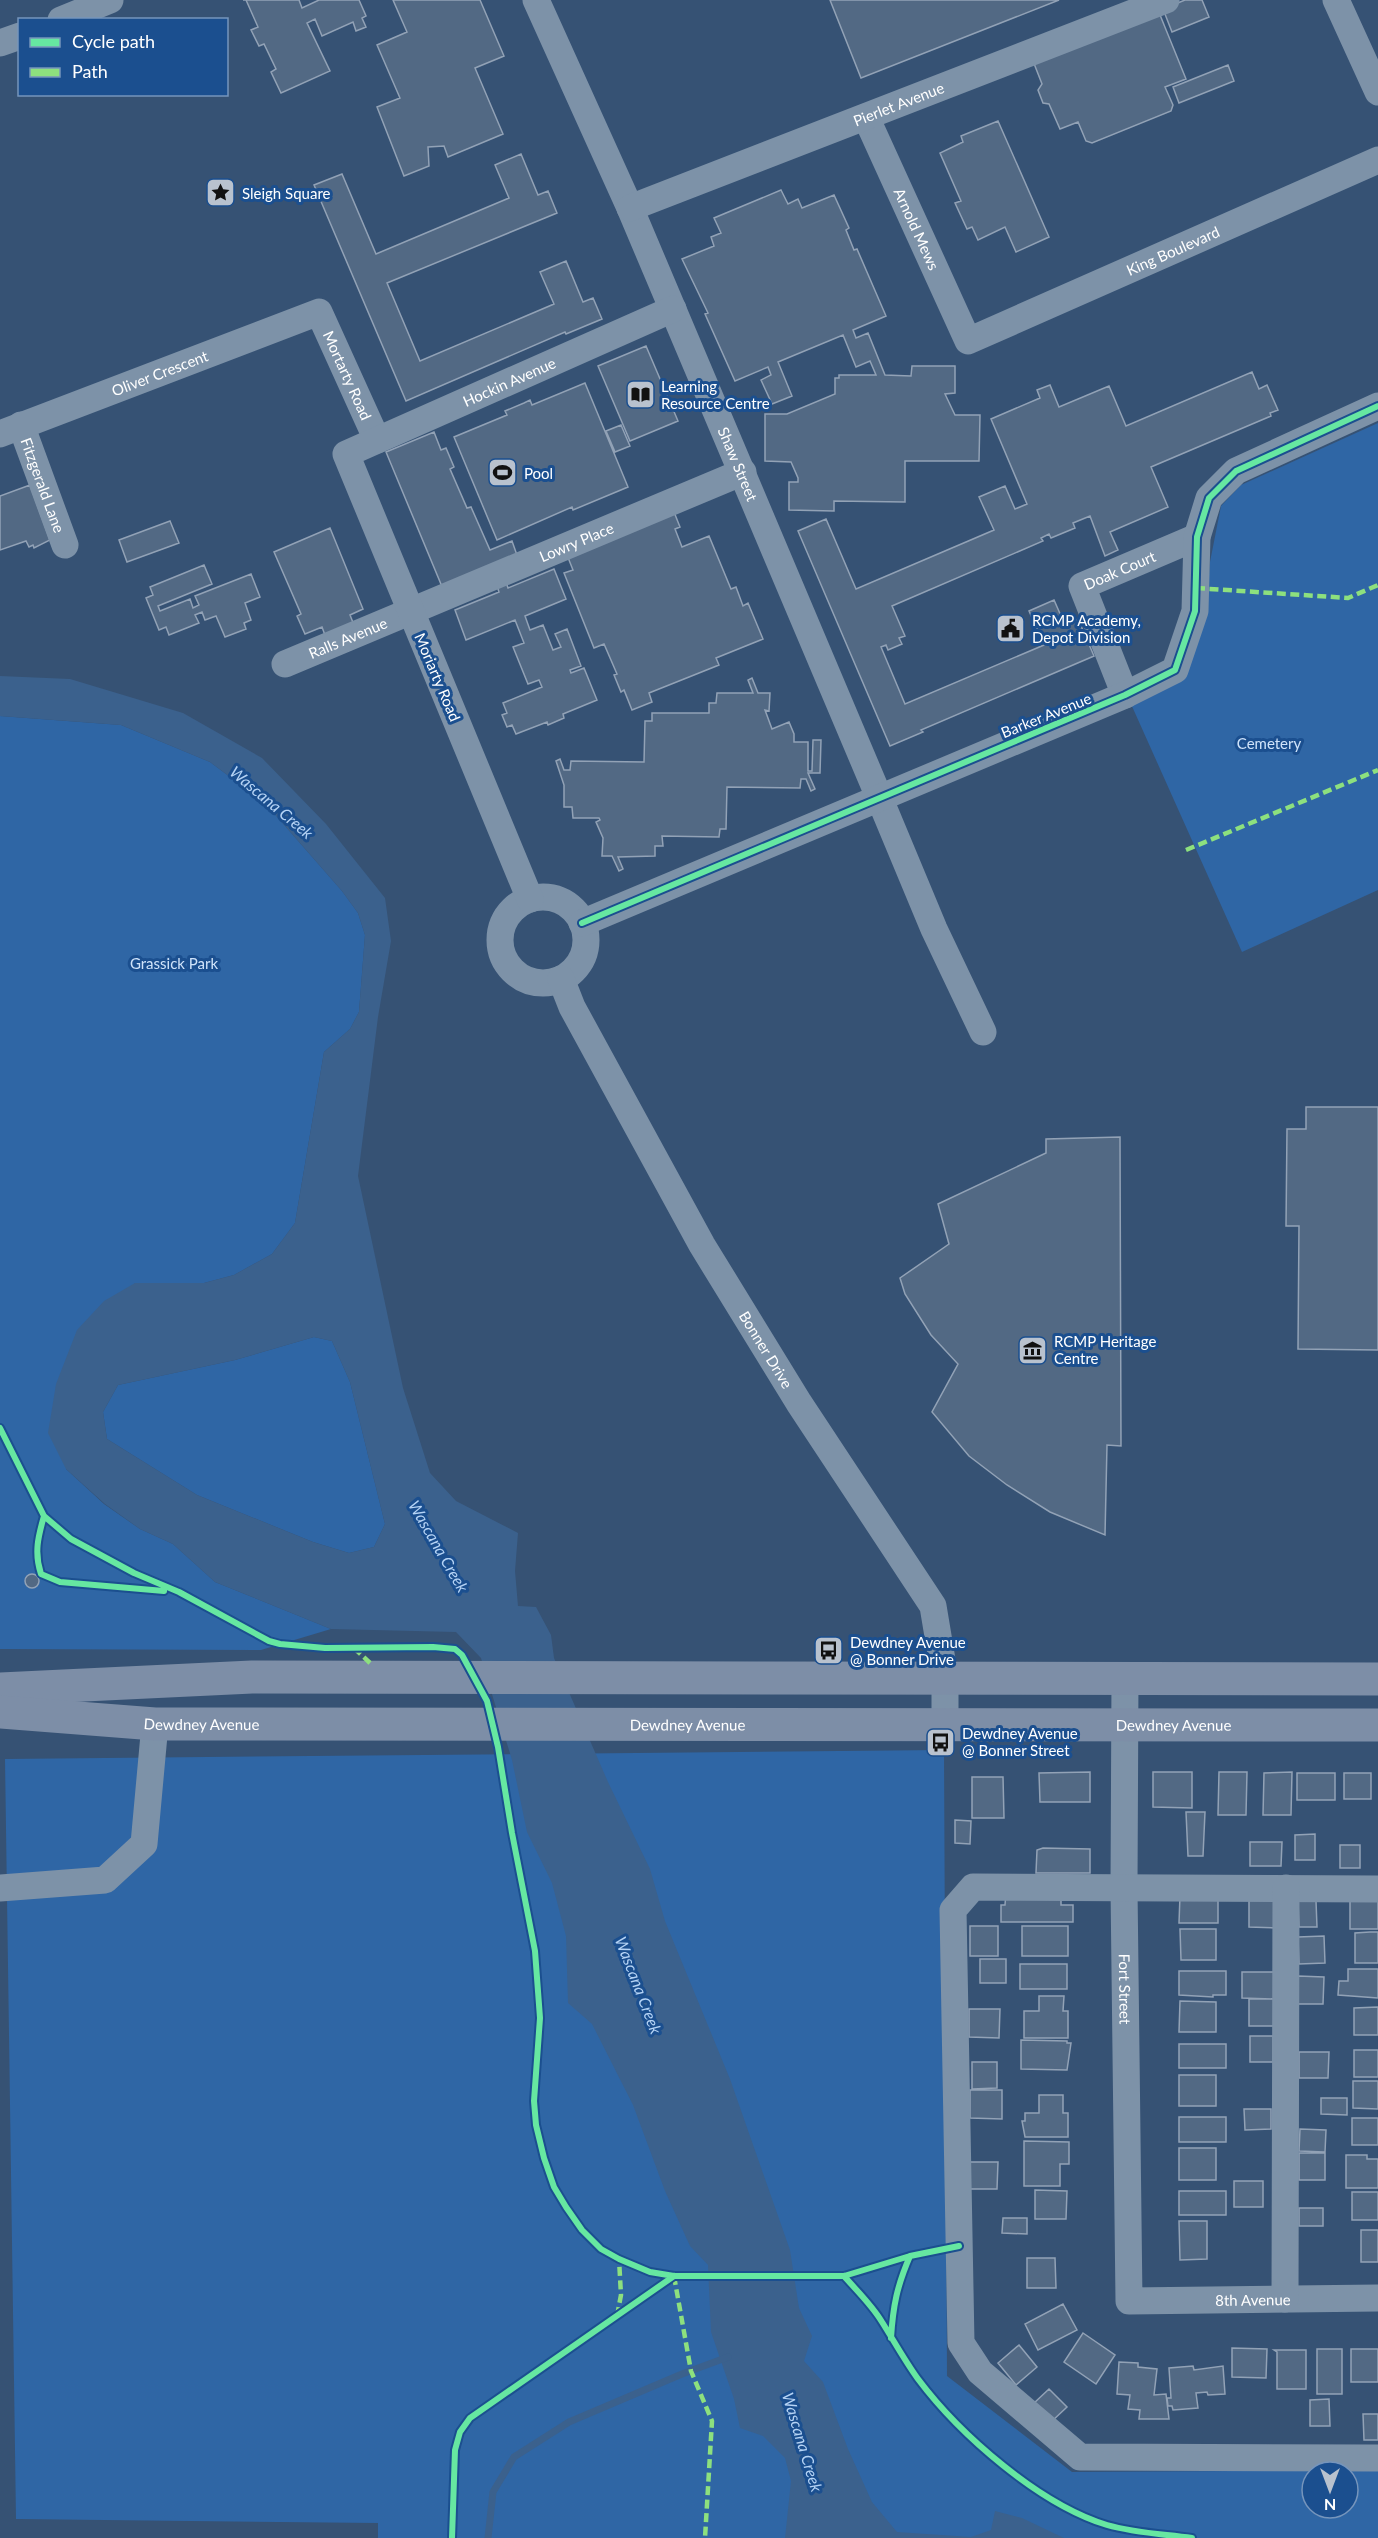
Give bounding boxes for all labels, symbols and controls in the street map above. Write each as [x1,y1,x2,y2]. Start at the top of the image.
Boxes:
legend [18,18,228,96]
text: Cycle path [72,30,155,52]
text: Path [72,60,108,82]
street label: Pierlet Avenue [851,78,946,130]
place icon: Sleigh Square [205,177,237,209]
place label: Sleigh Square [242,184,331,202]
street label: Arnold Mews [891,185,943,273]
street label: King Boulevard [1123,222,1222,279]
street label: Mortarty Road [320,328,376,423]
street label: Oliver Crescent [109,346,211,399]
street label: Hockin Avenue [460,353,558,410]
place label: Learning Resource Centre [661,377,770,412]
library icon: Learning Resource Centre [624,379,656,411]
street label: Shaw Street [715,424,762,504]
street label: Fitzgerald Lane [17,435,69,535]
sports icon: Pool [487,457,519,489]
place label: Pool [524,464,553,482]
street label: Lowry Place [537,518,616,565]
street label: Doak Court [1081,547,1159,593]
place label: RCMP Academy, Depot Division [1032,611,1141,646]
street label: Ralls Avenue [306,613,390,662]
public building icon: RCMP Academy, Depot Division [995,613,1027,645]
street label: Moriarty Road [411,630,465,724]
street label: Barker Avenue [998,689,1094,741]
park label: Cemetery [1237,734,1301,752]
water label: Wascana Creek [227,762,318,843]
park label: Grassick Park [130,954,218,972]
street label: Bonner Drive [736,1308,797,1392]
place label: RCMP Heritage Centre [1054,1332,1156,1367]
museum icon: RCMP Heritage Centre [1017,1334,1049,1366]
water label: Wascana Creek [405,1497,473,1596]
place label: Dewdney Avenue @ Bonner Drive [850,1633,966,1668]
bus stop icon: Dewdney Avenue @ Bonner Drive [813,1635,845,1667]
street label: Dewdney Avenue [143,1714,260,1733]
street label: Dewdney Avenue [630,1715,746,1733]
street label: Dewdney Avenue [1116,1716,1232,1734]
place label: Dewdney Avenue @ Bonner Street [962,1724,1078,1759]
bus stop icon: Dewdney Avenue @ Bonner Street [925,1726,957,1758]
water label: Wascana Creek [612,1934,666,2037]
street label: Fort Street [1116,1954,1135,2025]
street label: 8th Avenue [1215,2290,1291,2309]
water label: Wascana Creek [779,2390,827,2494]
north arrow [1300,2460,1360,2520]
text: N [1324,2496,1336,2515]

